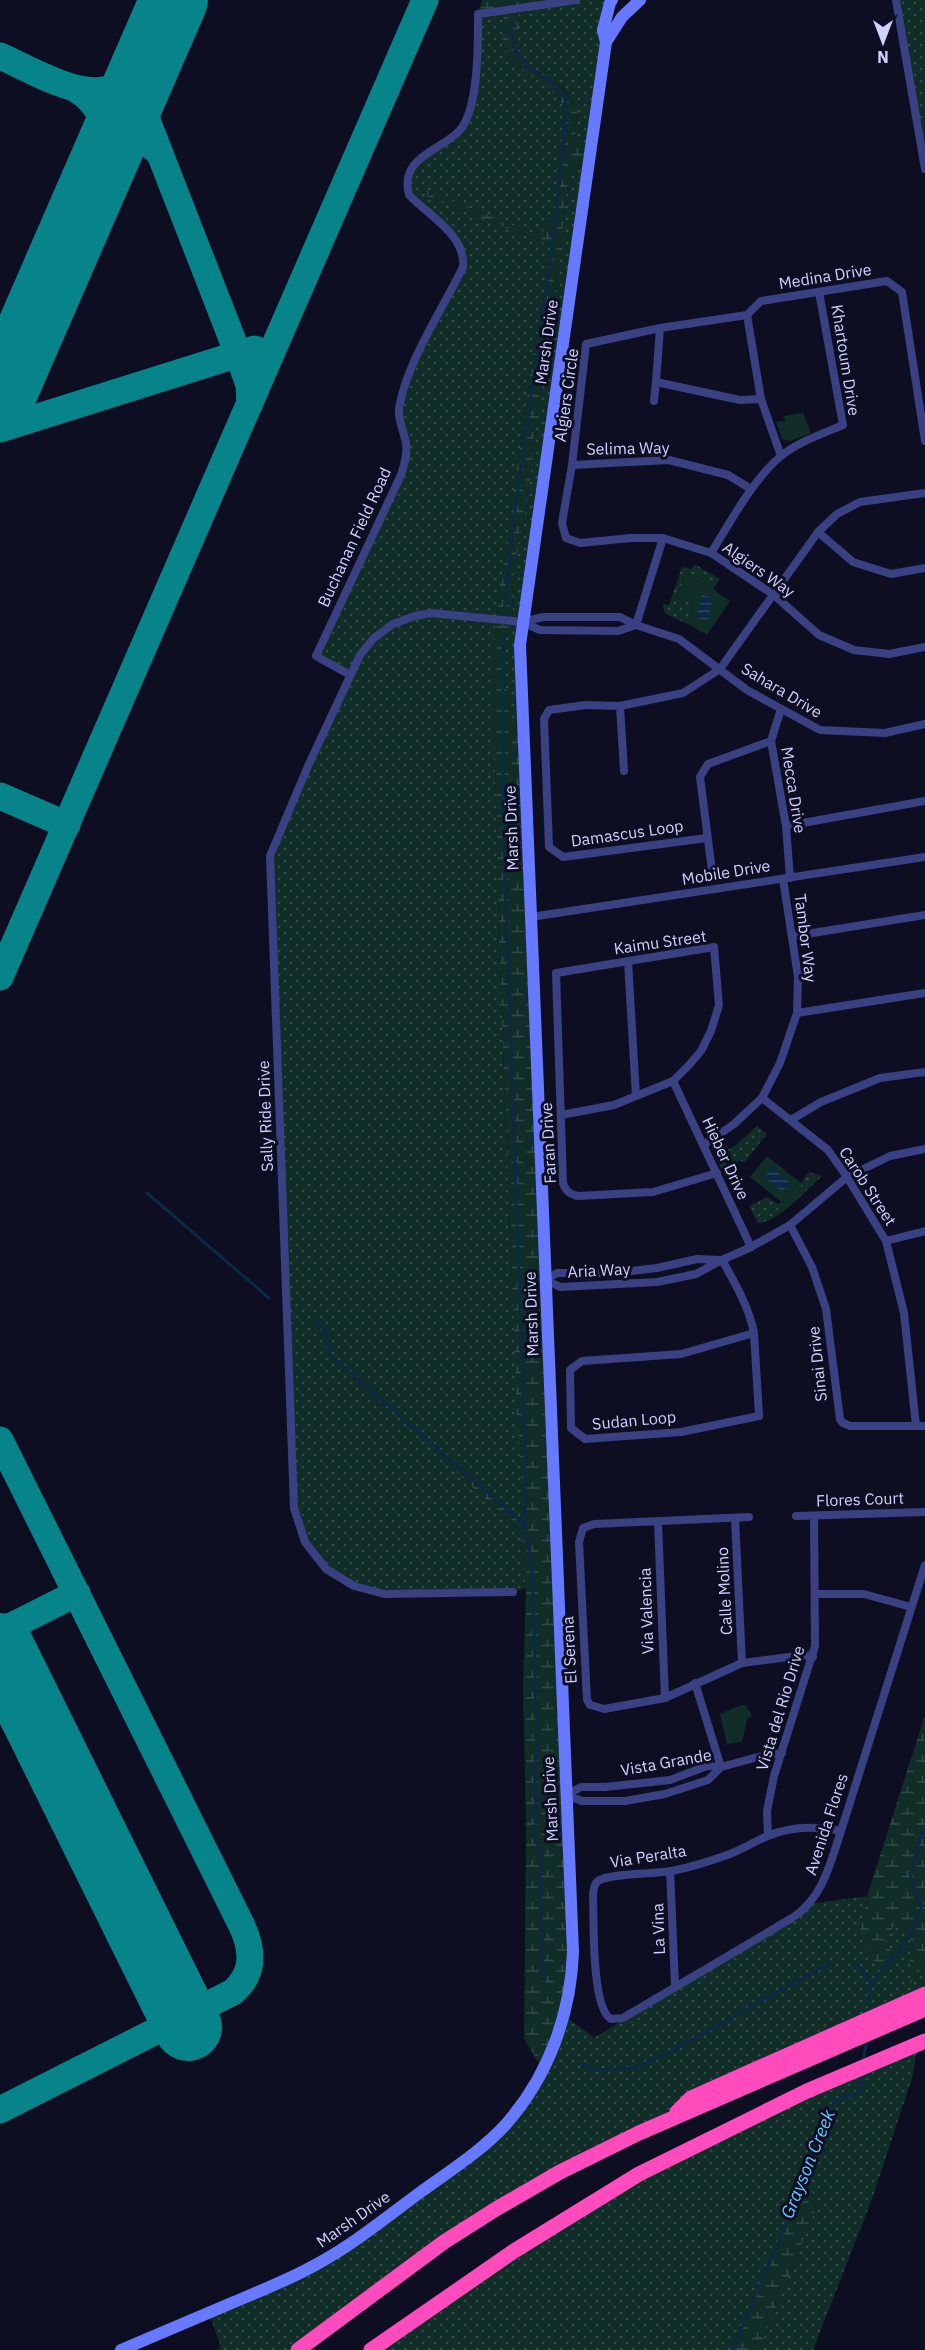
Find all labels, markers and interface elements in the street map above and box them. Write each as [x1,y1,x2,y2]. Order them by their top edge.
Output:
north arrow [853,12,913,72]
text: N [877,47,889,67]
street label: Medina Drive [777,259,873,293]
street label: Marsh Drive [530,298,562,386]
street label: Khartoum Drive [827,303,865,417]
street label: Algiers Circle [550,347,582,443]
street label: Selima Way [586,437,670,459]
street label: Buchanan Field Road [313,464,395,610]
street label: Algiers Way [719,537,799,601]
street label: Sahara Drive [738,658,826,722]
street label: Mecca Drive [777,745,811,835]
street label: Marsh Drive [500,785,522,871]
street label: Damascus Loop [569,815,685,851]
street label: Mobile Drive [680,855,772,889]
street label: Tambor Way [791,893,821,983]
street label: Kaimu Street [612,926,708,958]
street label: Sally Ride Drive [253,1060,277,1172]
street label: Faran Drive [536,1102,560,1184]
street label: Hieber Drive [698,1113,754,1203]
street label: Carob Street [835,1143,901,1229]
street label: Aria Way [567,1258,631,1282]
street label: Marsh Drive [520,1271,542,1357]
street label: Sinai Drive [803,1325,831,1403]
street label: Sudan Loop [591,1406,677,1434]
street label: Flores Court [816,1487,904,1511]
street label: Calle Molino [712,1546,736,1635]
street label: Via Valencia [634,1567,658,1655]
street label: El Serena [557,1615,581,1684]
street label: Vista del Rio Drive [751,1643,809,1773]
street label: Vista Grande [619,1744,713,1780]
street label: Marsh Drive [538,1756,562,1842]
street label: Avenida Flores [800,1771,852,1877]
street label: Via Peralta [608,1840,688,1872]
street label: La Vina [647,1902,669,1955]
water label: Grayson Creek [775,2105,840,2222]
street label: Marsh Drive [312,2186,394,2252]

